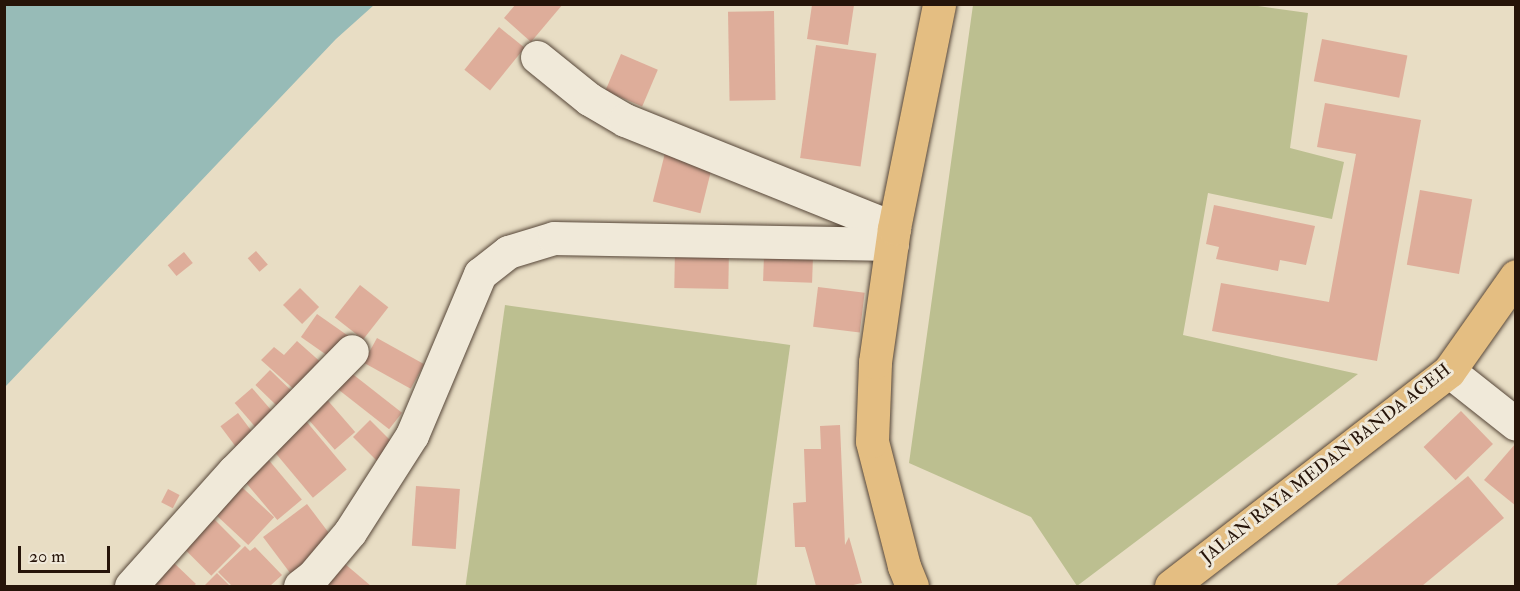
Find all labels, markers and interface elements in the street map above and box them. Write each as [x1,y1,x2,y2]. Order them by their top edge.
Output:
street label: JALAN RAYA MEDAN BANDA ACEH [1197,360,1455,568]
scale bar [21,534,112,572]
text: 20 m [29,545,65,568]

